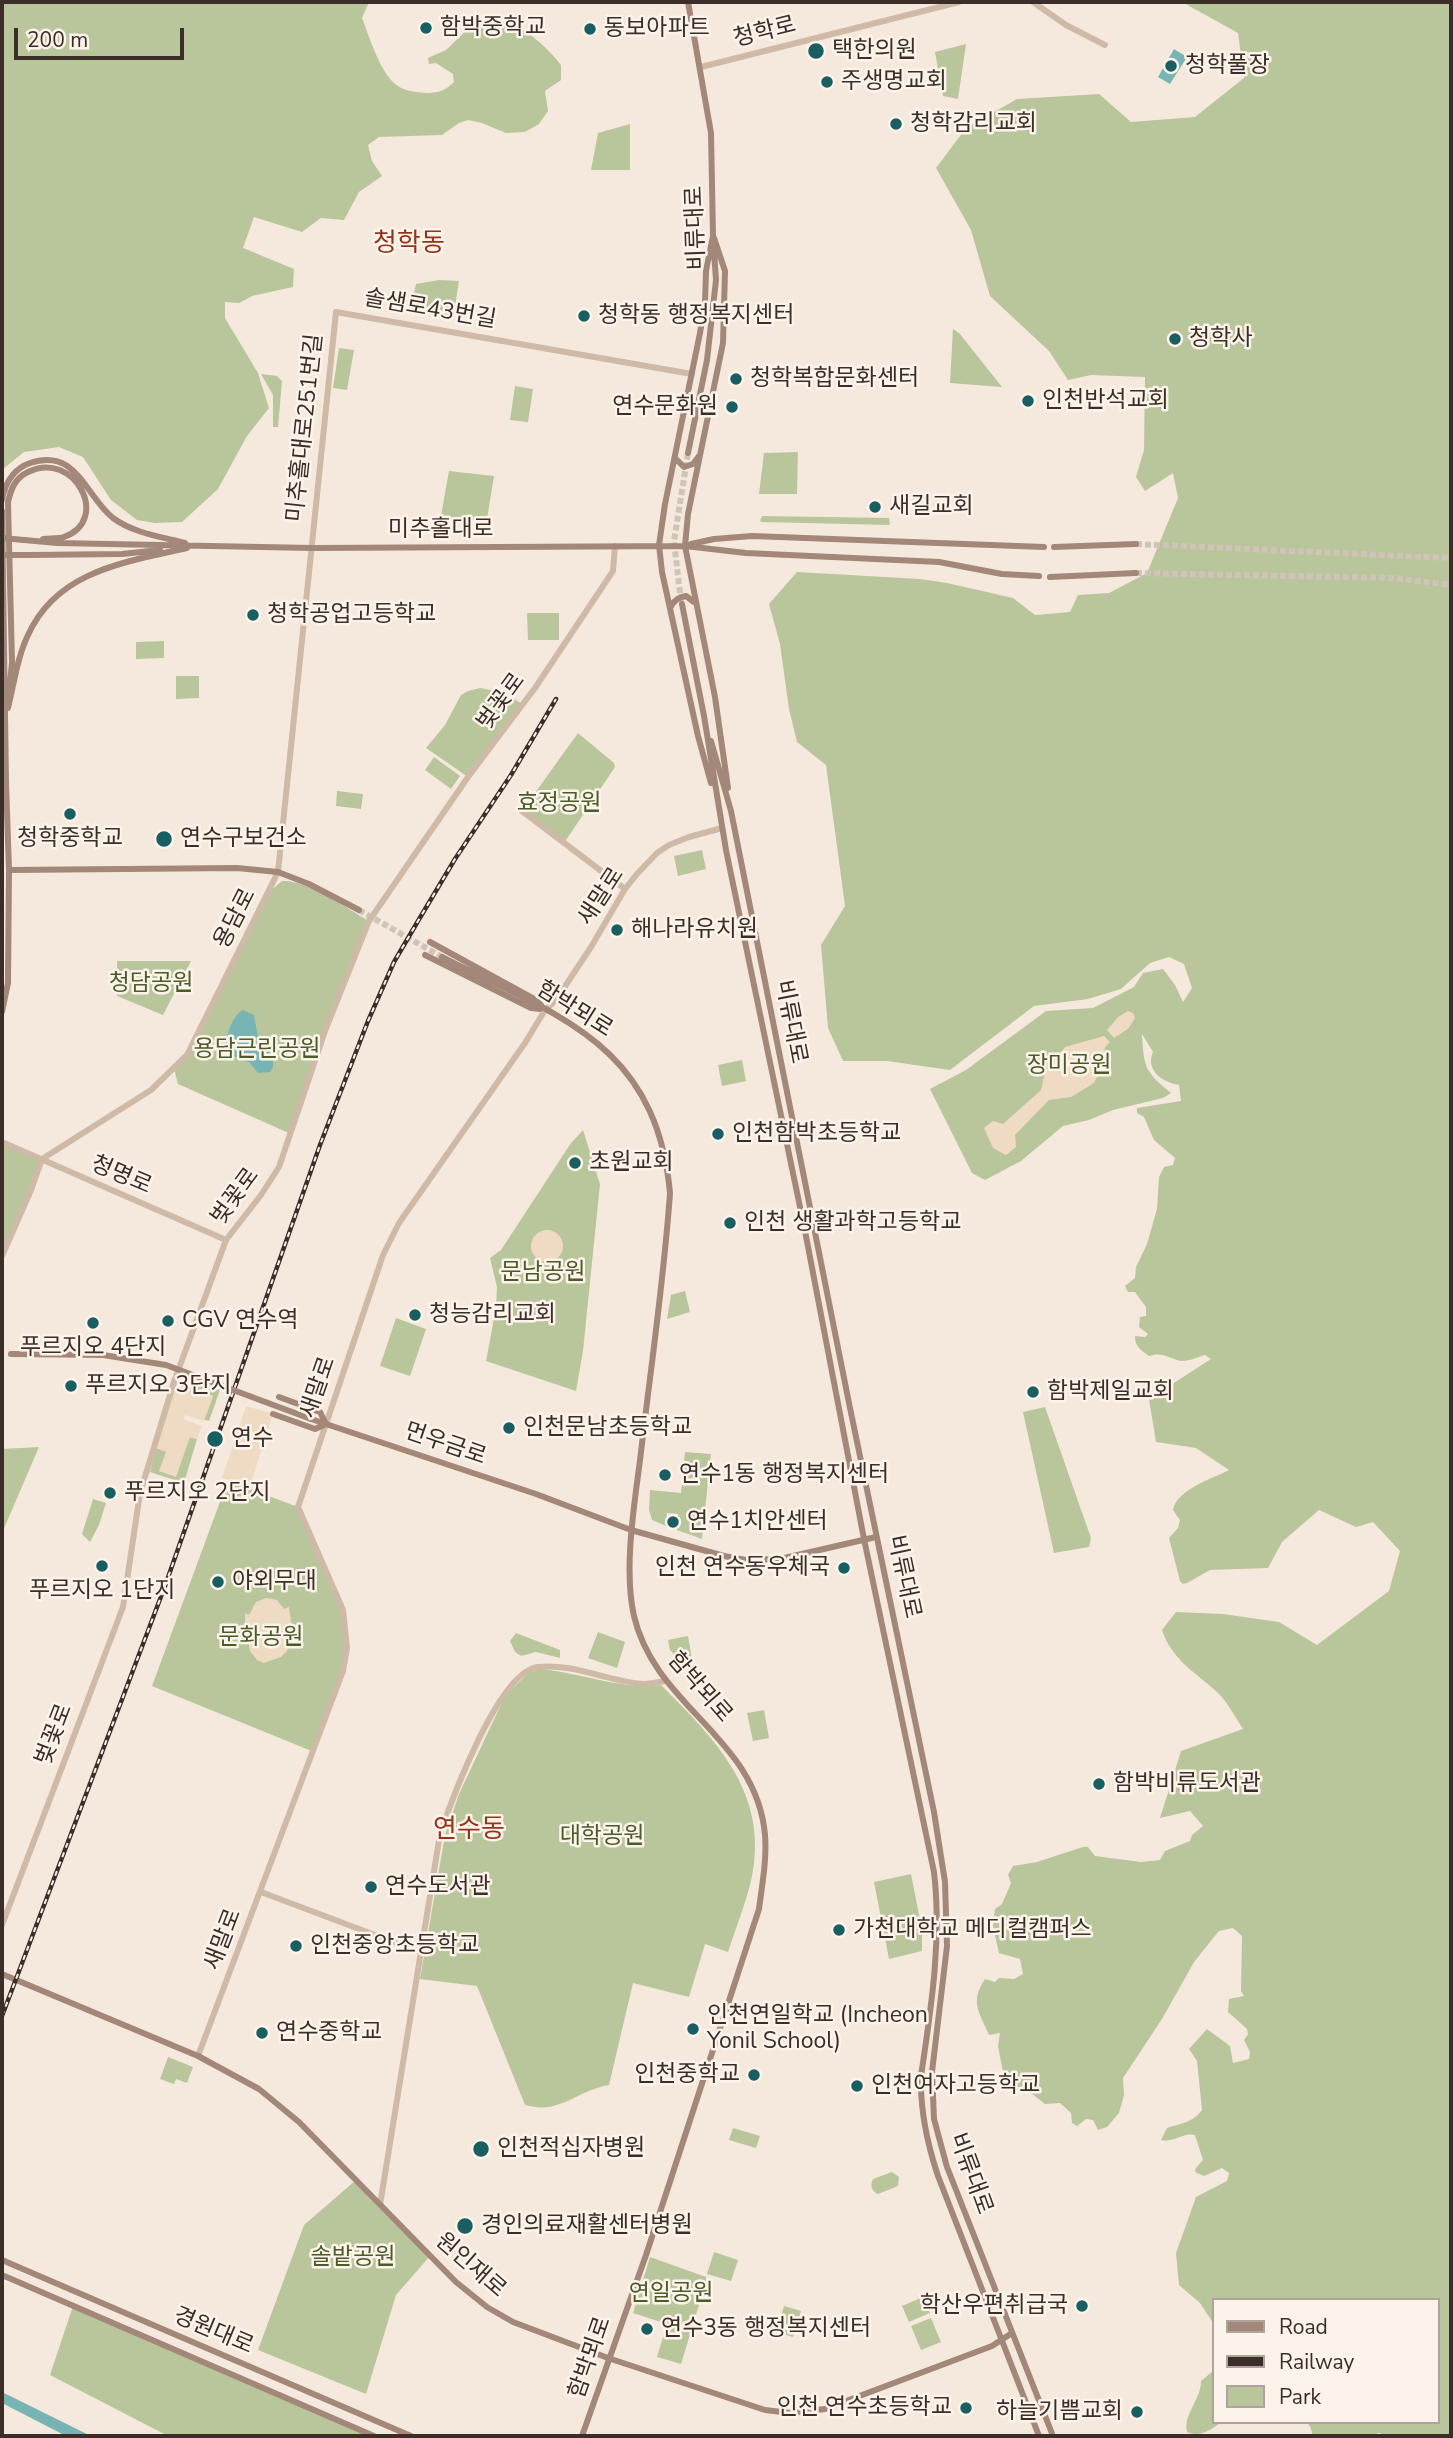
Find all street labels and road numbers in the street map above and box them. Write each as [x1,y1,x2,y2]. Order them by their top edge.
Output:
street label: 청학로 [731,12,799,54]
street label: 비류대로 [682,185,712,271]
street label: 솔샘로43번길 [362,285,498,335]
street label: 미추홀대로251번길 [282,332,330,524]
street label: 미추홀대로 [388,516,494,544]
street label: 벚꽃로 [472,668,532,736]
street label: 새말로 [573,863,631,931]
street label: 용담로 [209,884,263,954]
street label: 함박뫼로 [531,976,617,1044]
street label: 비류대로 [768,978,812,1066]
street label: 청명로 [86,1151,156,1201]
street label: 벚꽃로 [206,1163,266,1231]
street label: 새말로 [296,1353,342,1423]
street label: 먼우금로 [400,1418,490,1472]
street label: 비류대로 [881,1533,925,1621]
street label: 함박뫼로 [661,1647,737,1729]
street label: 벚꽃로 [31,1700,79,1770]
street label: 새말로 [200,1905,248,1975]
street label: 비류대로 [943,2130,997,2218]
street label: 원인재로 [429,2228,511,2304]
street label: 경원대로 [169,2303,257,2361]
street label: 함박뫼로 [564,2313,618,2403]

